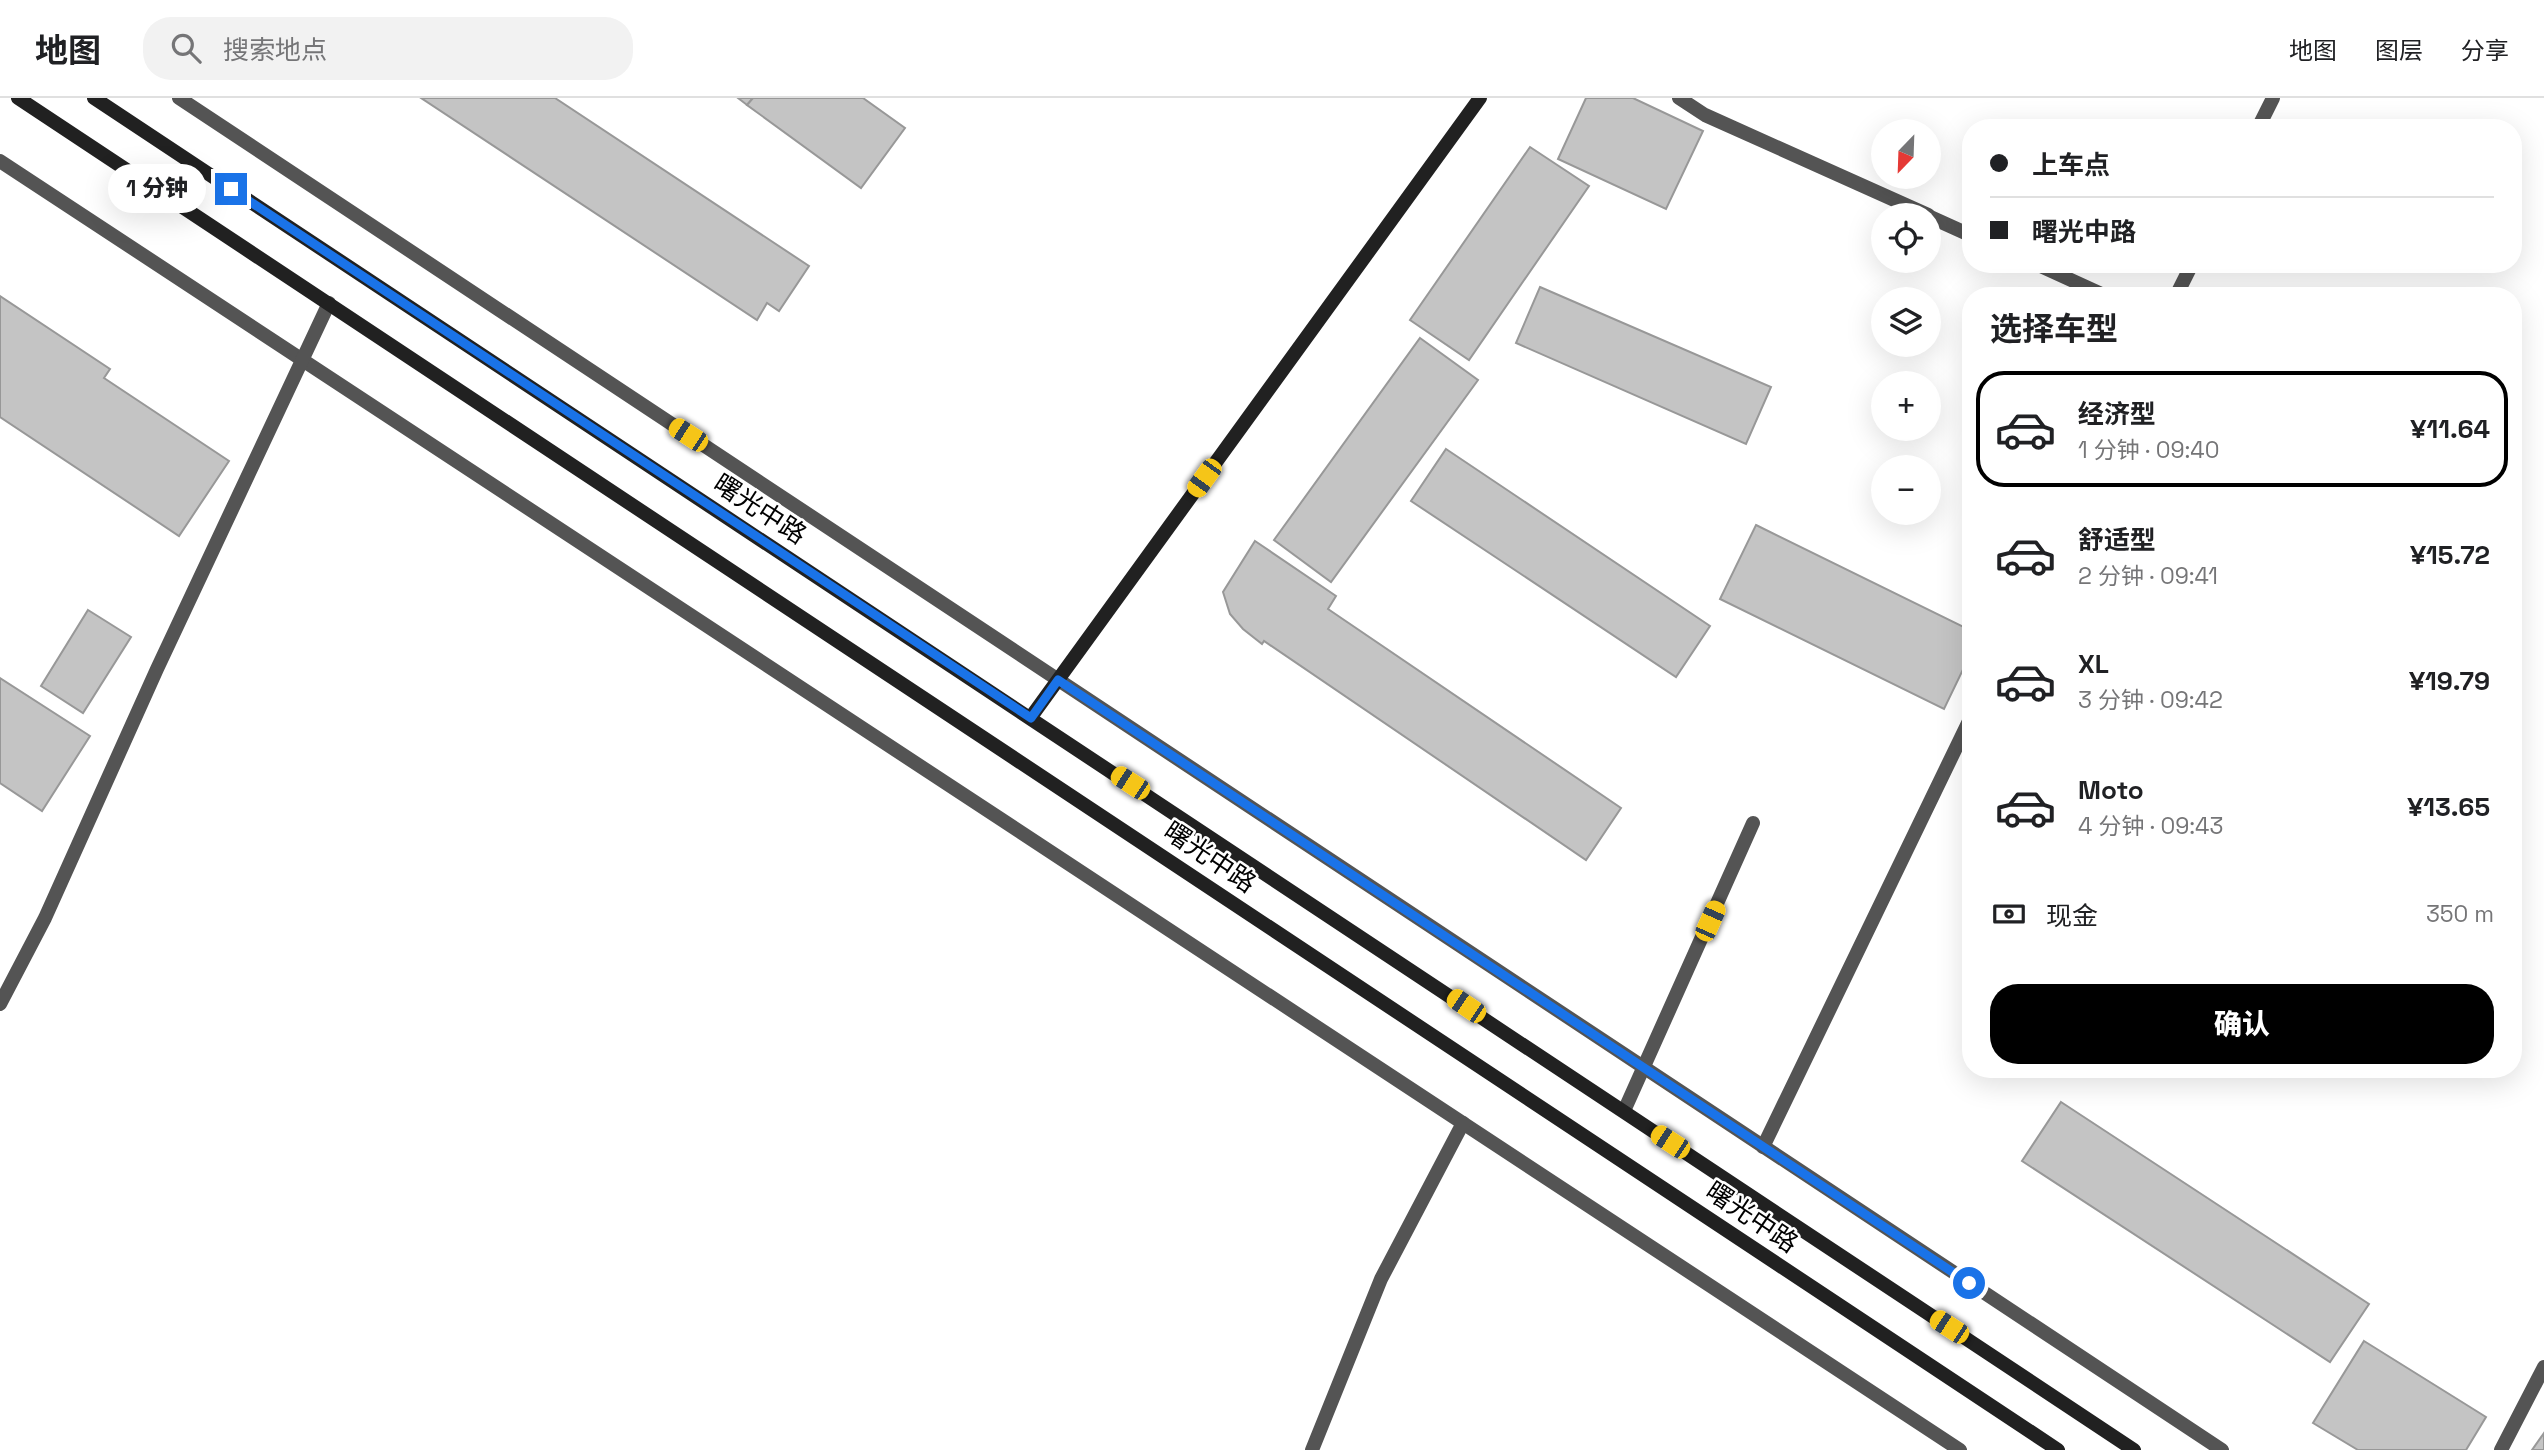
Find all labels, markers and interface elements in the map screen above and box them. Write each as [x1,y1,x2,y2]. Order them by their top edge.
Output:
search box [143,17,633,80]
icon: search [167,29,205,67]
text: 地图 [35,30,101,72]
text: 搜索地点 [223,33,327,67]
text: 地图 [2289,35,2337,66]
text: 图层 [2375,35,2423,66]
text: 分享 [2461,35,2509,66]
north arrow [1871,119,1941,189]
map controls [1871,119,1941,525]
text: 上车点 [2032,148,2110,182]
callout: 1 分钟 [108,164,206,214]
text: 1 分钟 [126,173,188,203]
route end [215,173,247,205]
button: locate [1871,203,1941,273]
text: 曙光中路 [2032,215,2136,249]
button: layers [1871,287,1941,357]
text: 选择车型 [1990,309,2118,349]
button: + [1871,371,1941,441]
text: 经济型 [2078,397,2156,431]
icon: car [1994,398,2057,461]
text: ¥11.64 [2410,412,2490,446]
car [665,415,712,455]
text: 1 分钟 · 09:40 [2078,435,2219,465]
car [1184,455,1225,501]
button: − [1871,455,1941,525]
street label: 曙光中路 [707,466,813,552]
text: 舒适型 [2078,523,2156,557]
icon: car [1994,524,2057,587]
text: ¥15.72 [2410,538,2490,572]
text: 2 分钟 · 09:41 [2078,561,2218,591]
text: XL [2078,647,2109,681]
icon: car [1994,650,2057,713]
text: ¥19.79 [2409,664,2490,698]
text: 3 分钟 · 09:42 [2078,685,2223,715]
car [1107,763,1154,803]
text: Moto [2078,773,2144,807]
icon: car [1994,776,2057,839]
text: ¥13.65 [2407,790,2490,824]
text: 4 分钟 · 09:43 [2078,811,2223,841]
street label: 曙光中路 [1157,814,1263,900]
icon: cash [1990,895,2028,933]
car [1692,898,1729,944]
text: 现金 [2046,899,2098,933]
text: 350 m [2426,899,2494,929]
button: 确认 [1990,984,2494,1064]
car [1443,986,1490,1026]
car [1647,1122,1694,1162]
street label: 曙光中路 [1699,1174,1805,1260]
route start [1953,1267,1985,1299]
car [1926,1307,1973,1347]

